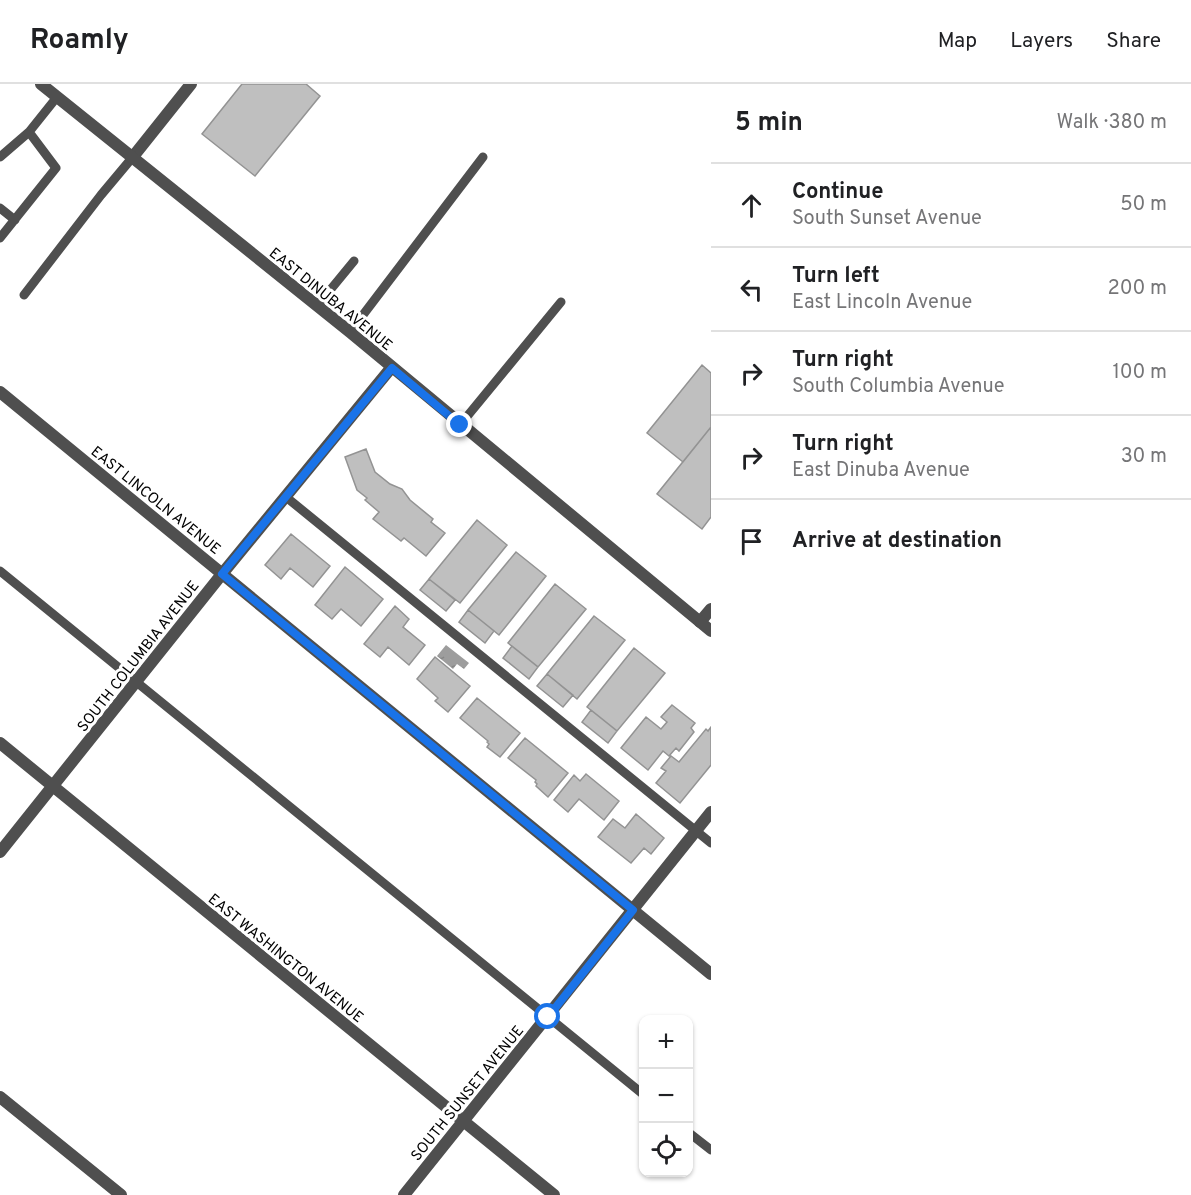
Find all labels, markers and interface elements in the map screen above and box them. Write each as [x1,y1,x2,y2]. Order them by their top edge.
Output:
text: Roamly [30,23,129,59]
text: Map [938,28,977,55]
text: Layers [1010,28,1073,55]
text: Share [1106,28,1161,55]
text: 5 min [735,107,803,140]
text: Walk · 380 m [1056,110,1167,136]
text: Continue [792,179,883,206]
icon: ahead [735,189,768,222]
text: 50 m [1120,192,1167,218]
text: South Sunset Avenue [792,206,982,232]
street label: EAST DINUBA AVENUE [264,244,396,356]
text: Turn left [792,263,880,290]
icon: left [735,273,768,306]
text: 200 m [1108,276,1167,302]
text: East Lincoln Avenue [792,290,972,316]
text: Turn right [792,347,894,374]
icon: right [735,357,768,390]
text: 100 m [1112,360,1167,386]
text: South Columbia Avenue [792,374,1005,400]
route end [446,411,472,437]
text: Turn right [792,431,894,458]
icon: right [735,441,768,474]
street label: EAST LINCOLN AVENUE [86,443,224,559]
text: 30 m [1121,444,1167,470]
text: East Dinuba Avenue [792,458,970,484]
icon: arrive [735,525,768,558]
text: Arrive at destination [792,528,1002,555]
street label: SOUTH COLUMBIA AVENUE [74,577,204,737]
street label: EAST WASHINGTON AVENUE [203,890,367,1028]
route start [534,1003,560,1029]
map controls [639,1015,693,1177]
button: + [639,1015,693,1069]
street label: SOUTH SUNSET AVENUE [408,1022,529,1166]
button: − [639,1069,693,1123]
button: locate [639,1123,693,1177]

